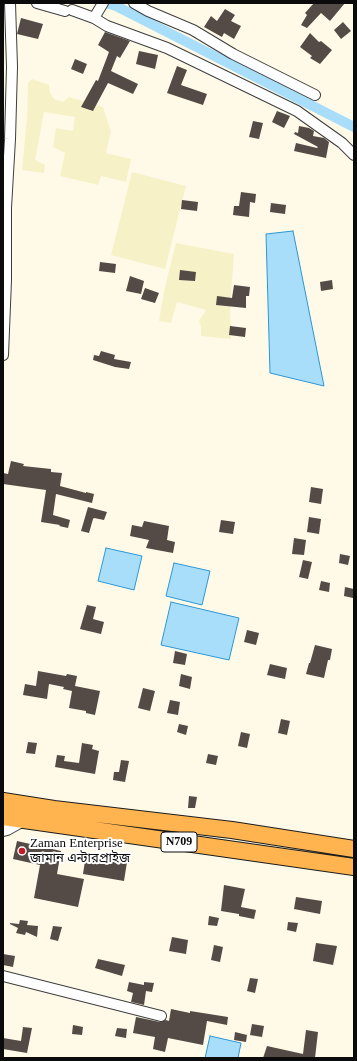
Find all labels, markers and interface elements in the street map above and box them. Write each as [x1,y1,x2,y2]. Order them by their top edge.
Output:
road number: N709 [161,832,197,852]
place label: Zaman Enterprise জামান এন্টারপ্রাইজ [30,836,130,867]
marker: Zaman Enterprise জামান এন্টারপ্রাইজ [17,846,27,856]

